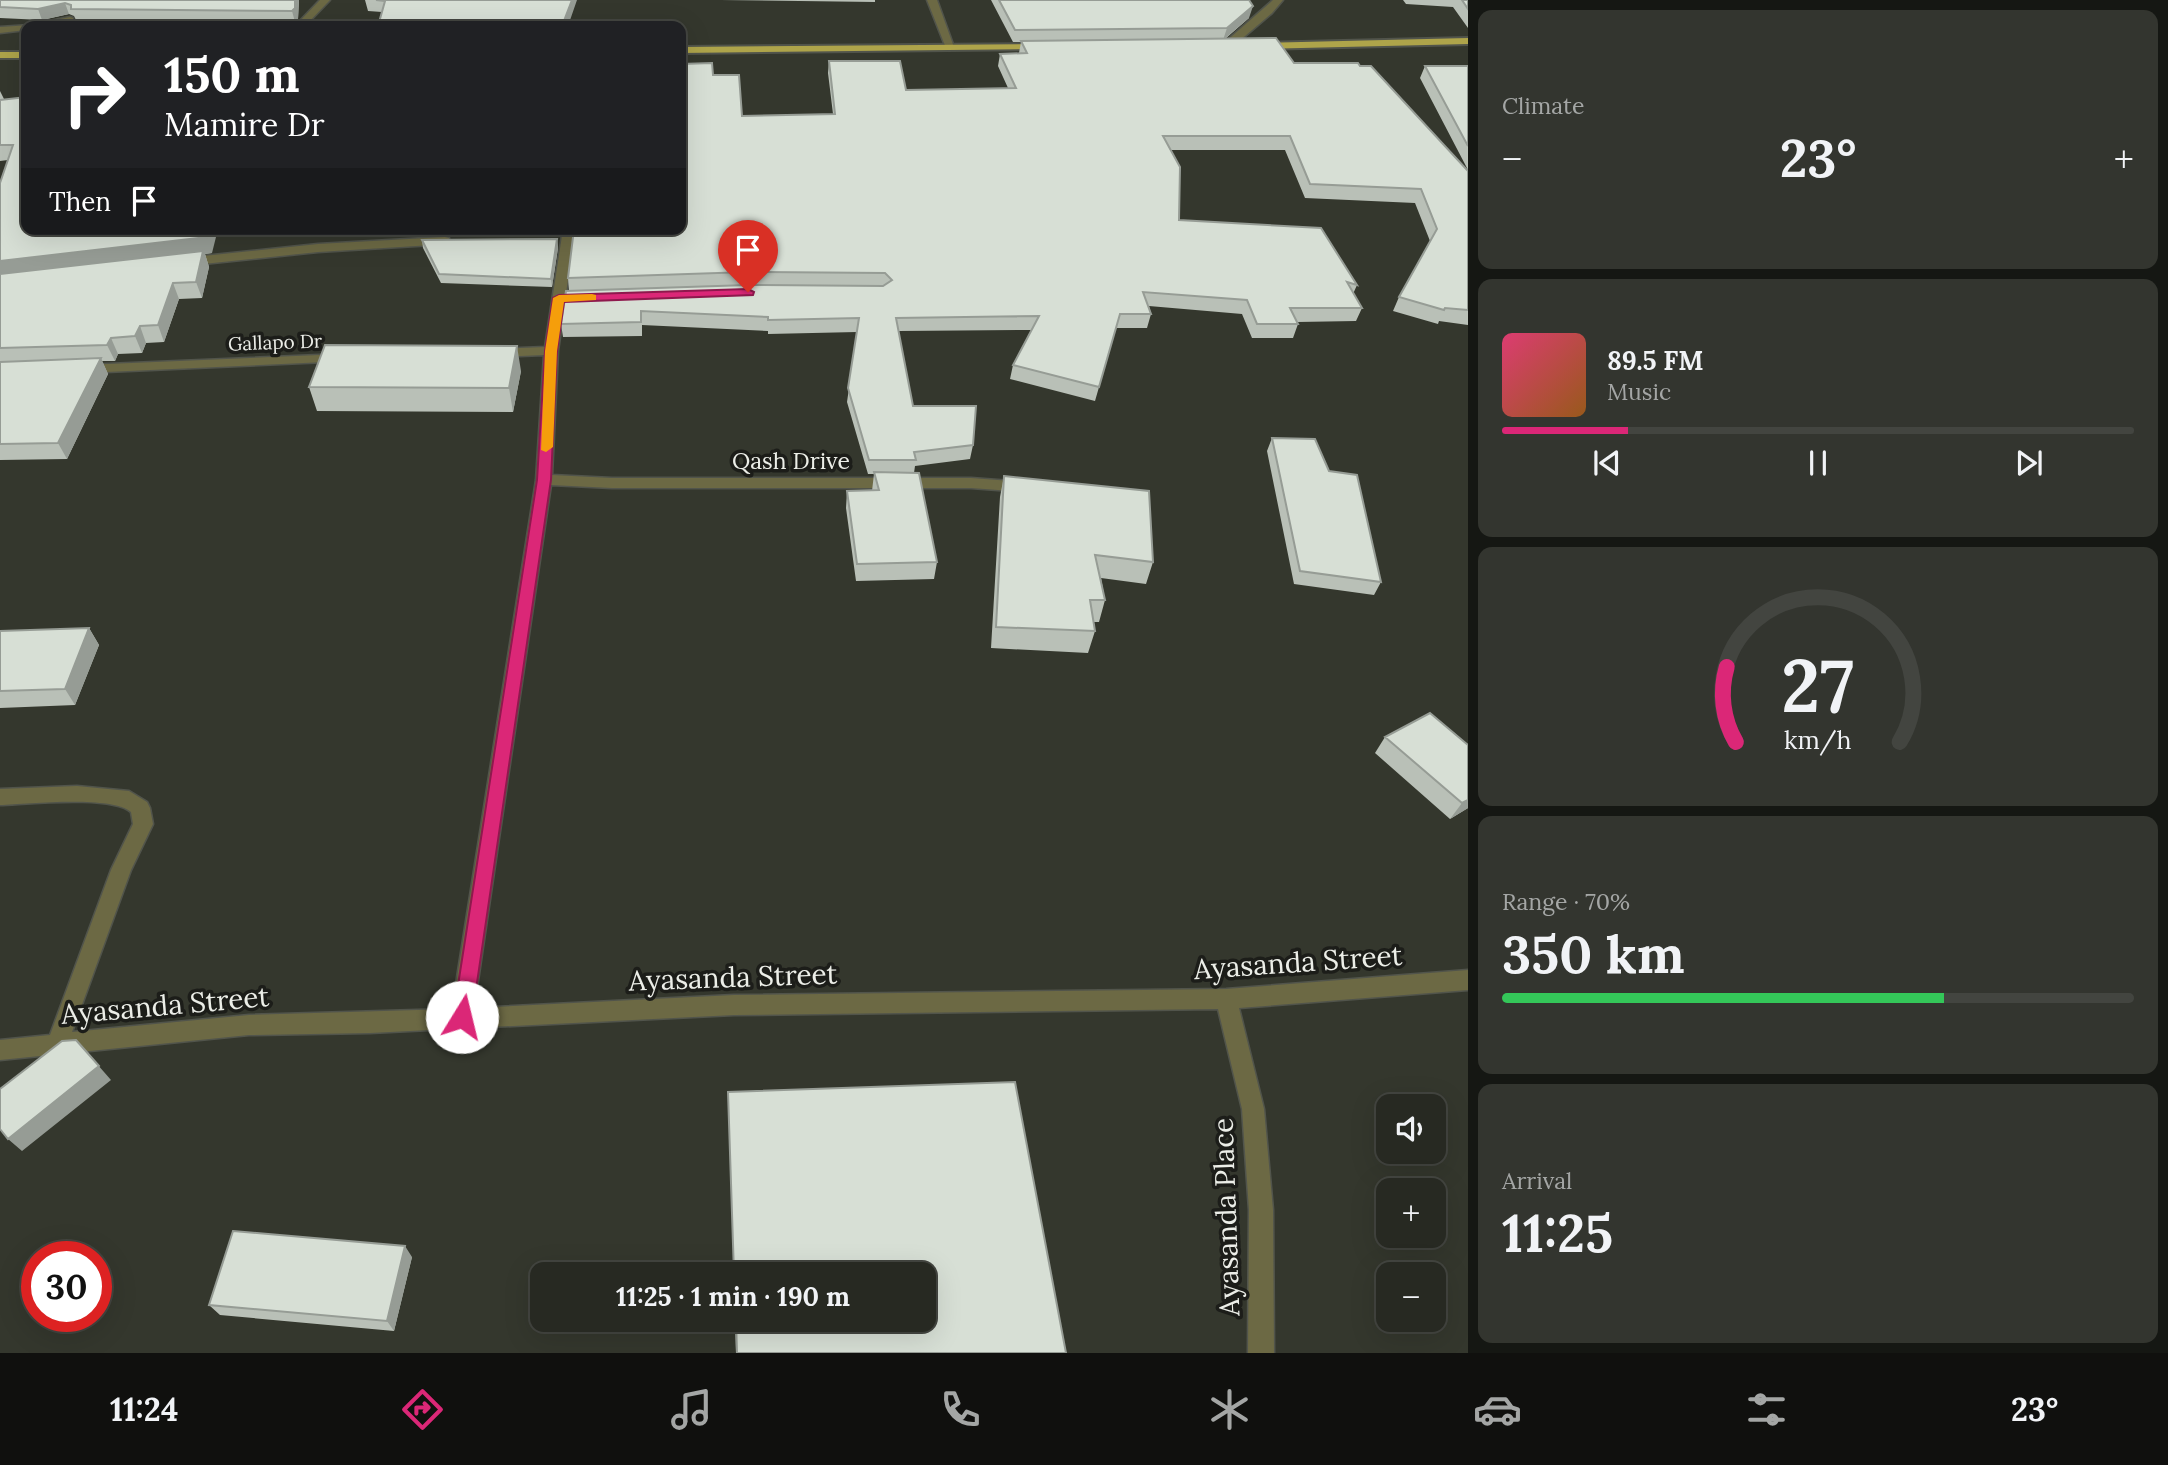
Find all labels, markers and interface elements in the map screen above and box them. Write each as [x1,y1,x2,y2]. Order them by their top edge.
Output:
text: 150 m [164,43,300,105]
icon: right [49,49,140,140]
text: Climate [1502,91,1584,120]
text: Mamire Dr [164,104,325,145]
text: 23° [1780,125,1856,191]
text: − [1502,135,1522,183]
text: + [2114,135,2134,183]
icon: arrive [125,182,163,220]
text: Then [49,185,111,218]
pin [718,220,778,292]
icon: arrive [729,231,767,269]
street label: Gallapo Dr [227,328,323,356]
text: 89.5 FM [1607,344,1704,377]
text: Music [1607,377,1671,406]
icon: previous [1588,444,1626,482]
icon: pause [1799,444,1837,482]
icon: next [2010,444,2048,482]
street label: Qash Drive [732,446,850,475]
text: 27 [1782,640,1854,733]
text: km/h [1784,724,1852,756]
text: Range · 70% [1502,887,1630,916]
text: 350 km [1502,921,1685,987]
street label: Ayasanda Street [1192,937,1404,987]
street label: Ayasanda Street [627,955,838,999]
street label: Ayasanda Street [58,978,271,1032]
position arrow [425,980,499,1054]
map controls [1376,1094,1446,1332]
button: sound [1376,1094,1446,1164]
street label: Ayasanda Place [1205,1117,1247,1318]
text: Arrival [1502,1166,1572,1195]
button: + [1376,1178,1446,1248]
text: 11:25 [1502,1200,1613,1266]
speed limit sign: 30 [21,1241,112,1332]
button: − [1376,1262,1446,1332]
text: 11:25 · 1 min · 190 m [616,1280,850,1313]
icon: directions [398,1385,447,1434]
icon: music [667,1385,716,1434]
icon: phone [936,1385,985,1434]
icon: climate [1205,1385,1254,1434]
icon: car [1473,1385,1522,1434]
icon: filters [1742,1385,1791,1434]
text: 11:24 [110,1389,178,1430]
text: 23° [2011,1389,2058,1430]

